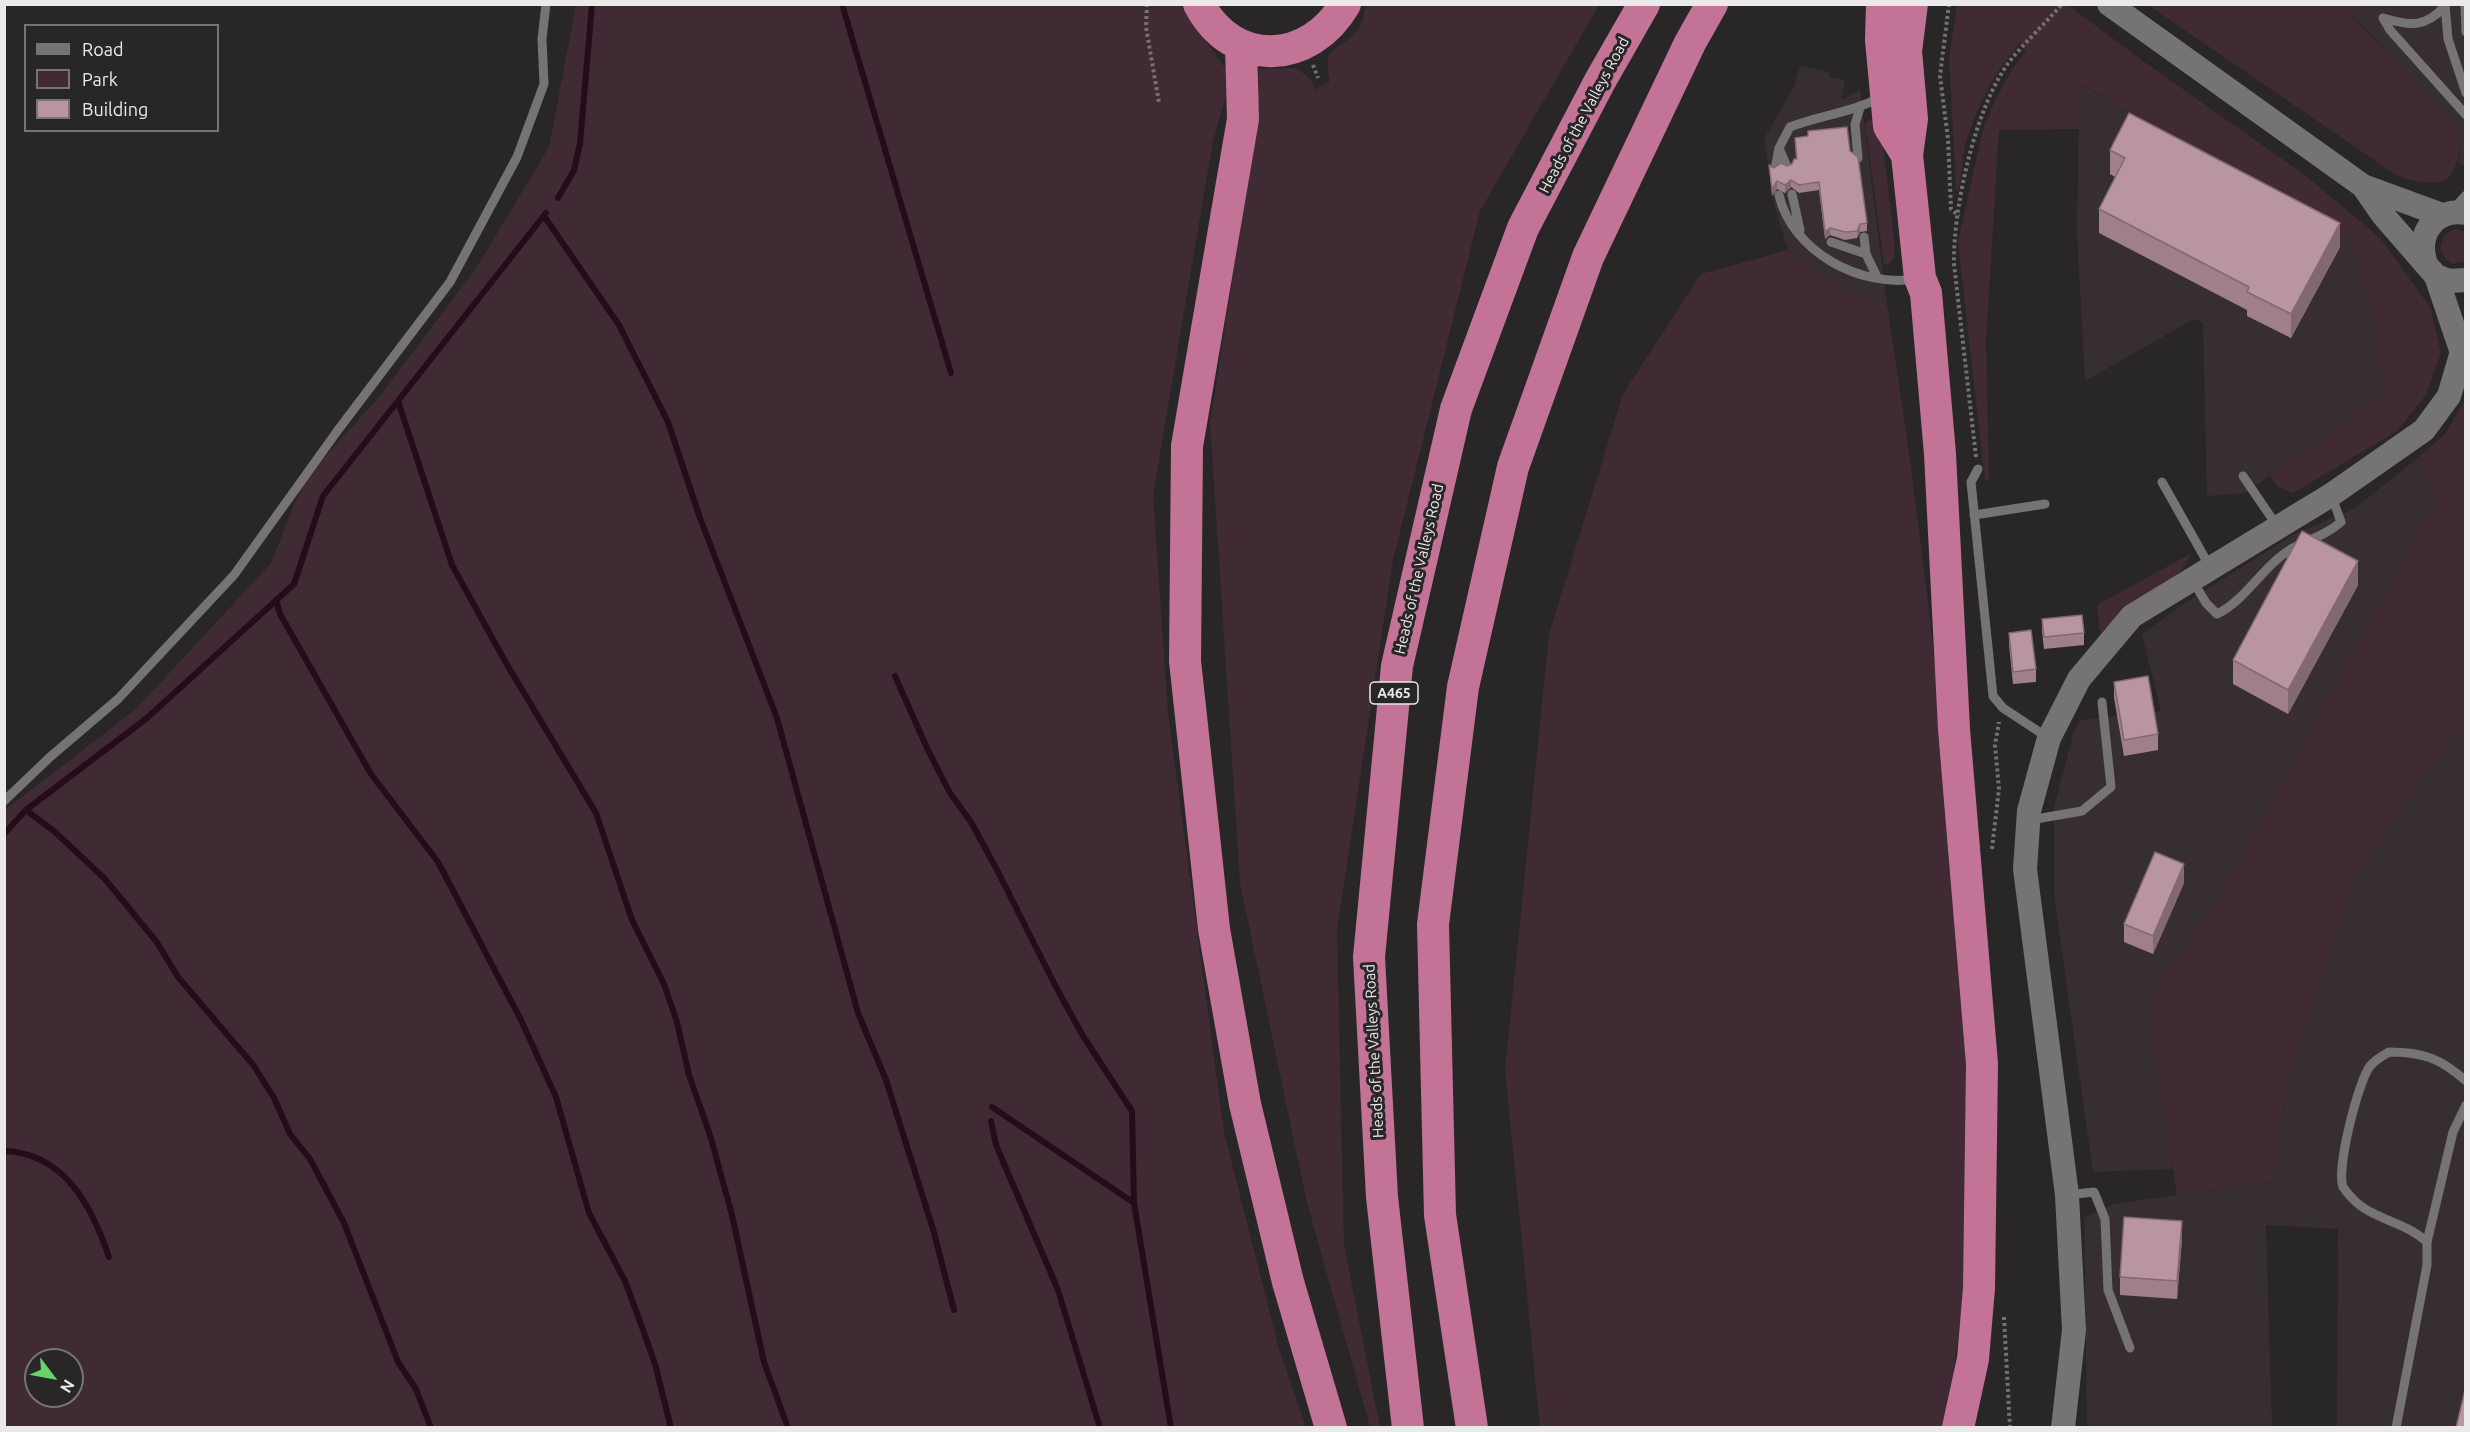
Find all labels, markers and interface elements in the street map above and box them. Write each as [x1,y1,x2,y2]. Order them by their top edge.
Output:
legend [24,24,219,132]
street label: Heads of the Valleys Road [1535,34,1633,196]
text: Road [82,39,124,59]
text: Park [82,69,118,89]
text: Building [82,99,148,119]
street label: Heads of the Valleys Road [1391,482,1447,656]
road number: A465 [1370,682,1418,704]
street label: Heads of the Valleys Road [1360,964,1388,1138]
north arrow [24,1348,84,1408]
text: N [57,1377,78,1396]

